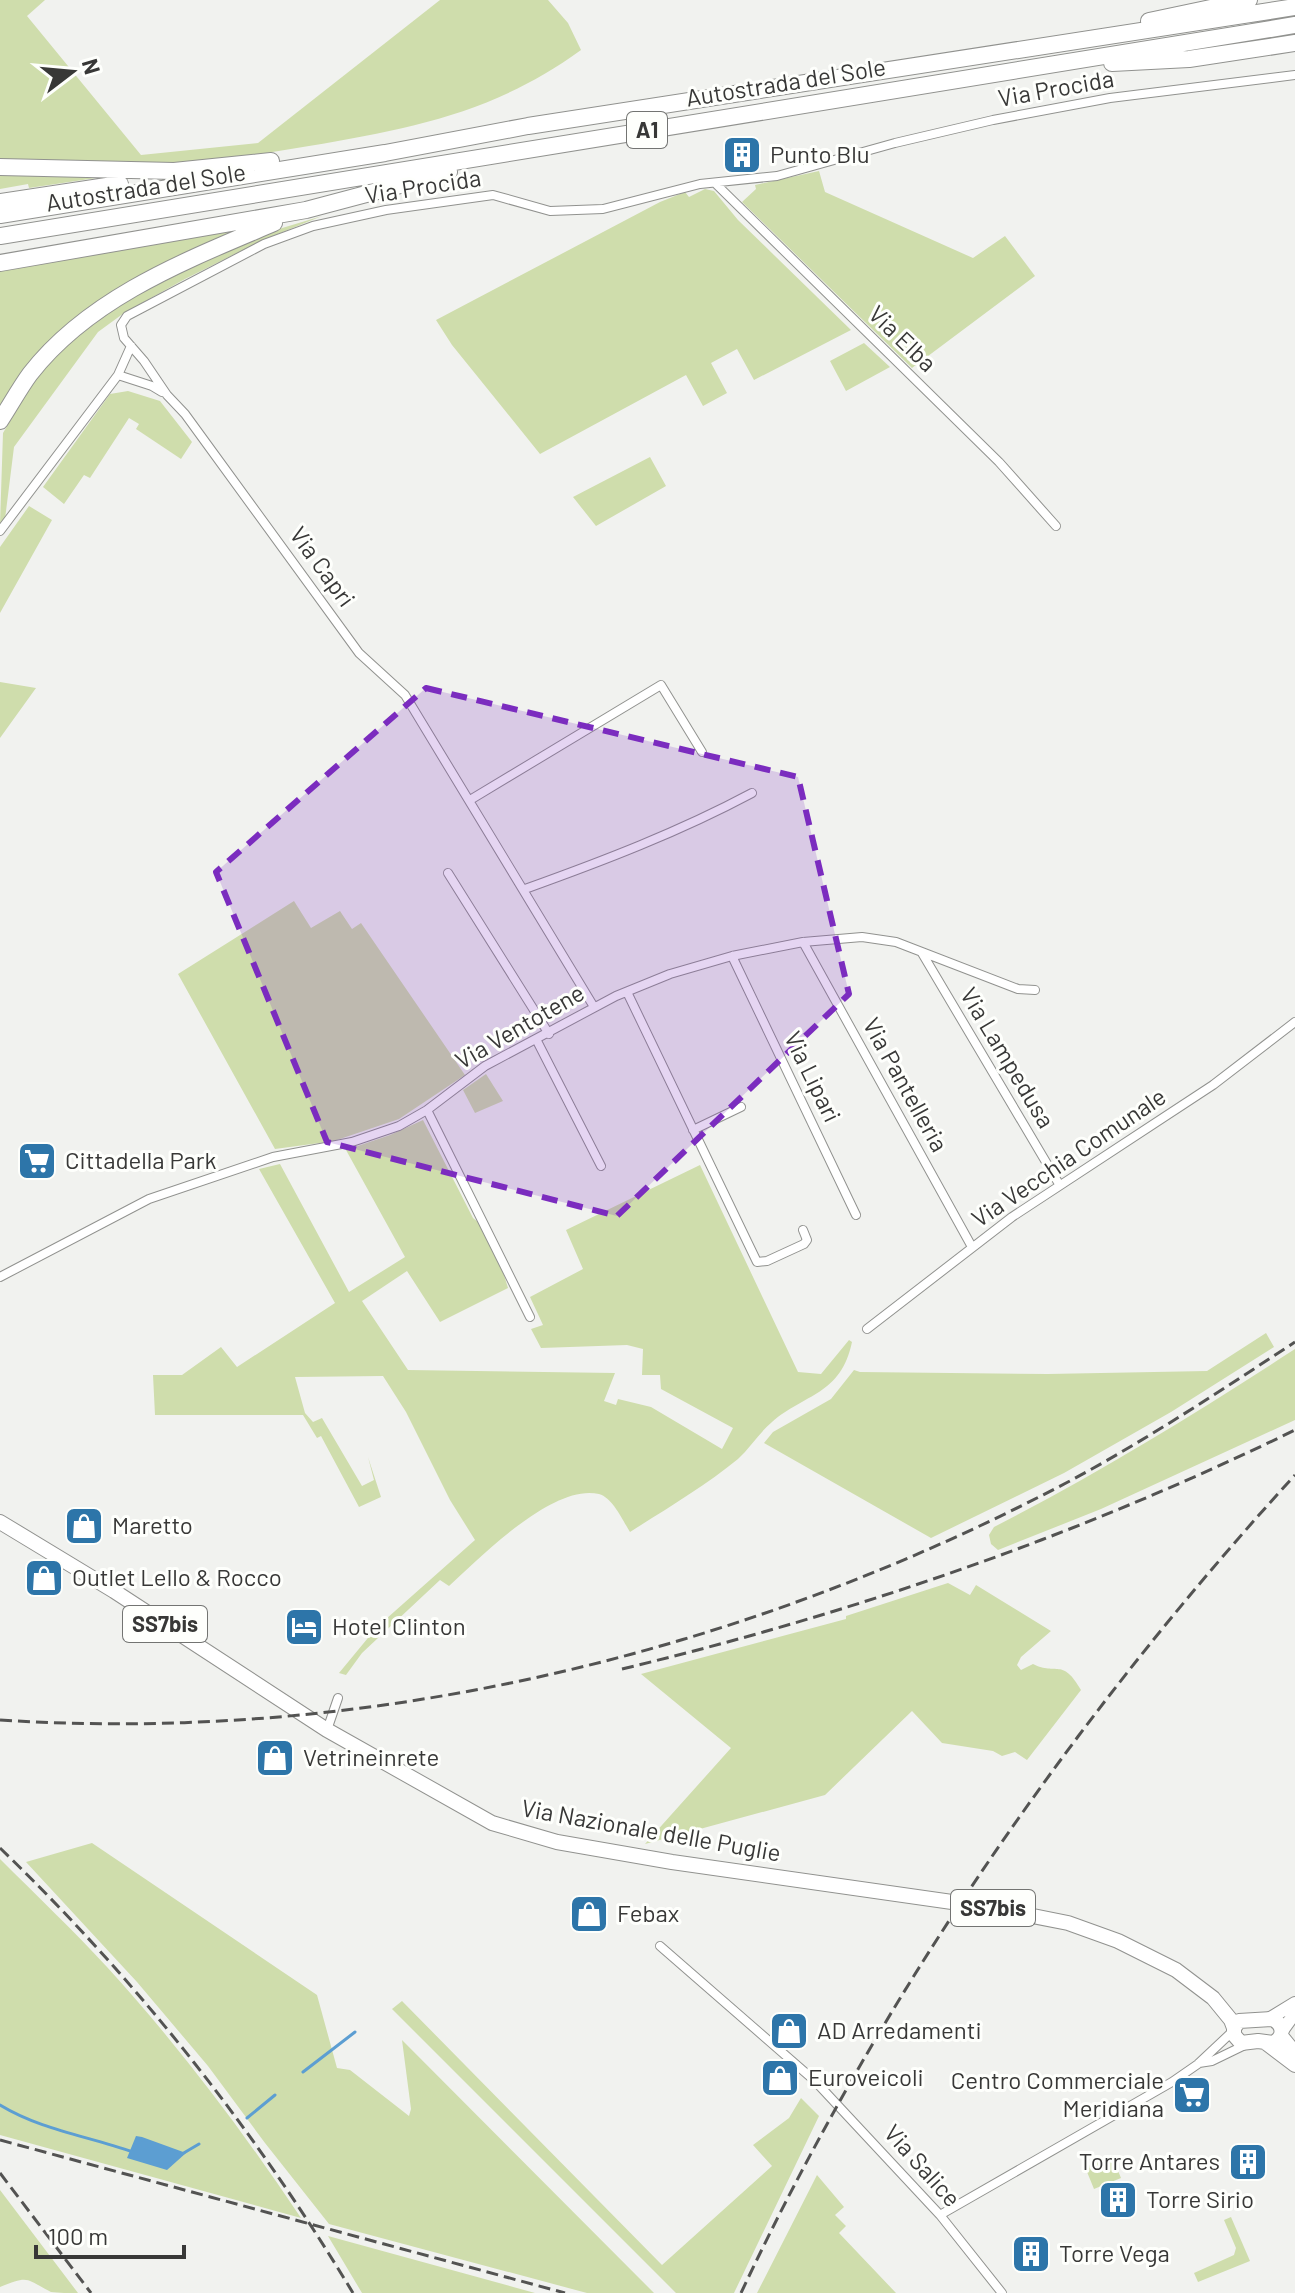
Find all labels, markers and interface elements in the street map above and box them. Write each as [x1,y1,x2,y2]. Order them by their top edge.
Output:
north arrow [32,32,112,112]
street label: Autostrada del Sole [684,51,888,112]
text: N [78,56,107,77]
street label: Via Procida [996,63,1116,112]
road number: A1 [627,112,667,148]
building icon: Punto Blu [721,134,763,176]
place label: Punto Blu [770,139,870,168]
street label: Autostrada del Sole [44,156,248,217]
street label: Via Procida [363,162,483,209]
street label: Via Elba [863,299,943,377]
street label: Via Capri [284,520,362,612]
street label: Via Ventotene [450,977,589,1074]
street label: Via Lampedusa [955,982,1062,1133]
street label: Via Pantelleria [858,1012,955,1156]
street label: Via Lipari [779,1026,848,1126]
street label: Via Vecchia Comunale [966,1081,1171,1233]
supermarket icon: Cittadella Park [16,1140,58,1182]
place label: Cittadella Park [65,1145,217,1174]
shop icon: Maretto [63,1505,105,1547]
place label: Maretto [112,1510,193,1539]
shop icon: Outlet Lello & Rocco [23,1557,65,1599]
place label: Outlet Lello & Rocco [72,1562,282,1591]
road number: SS7bis [123,1606,207,1642]
hotel icon: Hotel Clinton [283,1606,325,1648]
place label: Hotel Clinton [332,1611,466,1640]
shop icon: Vetrineinrete [254,1737,296,1779]
place label: Vetrineinrete [303,1742,439,1771]
street label: Via Nazionale delle Puglie [519,1792,783,1867]
road number: SS7bis [951,1890,1035,1926]
shop icon: Febax [568,1893,610,1935]
place label: Febax [617,1898,679,1927]
shop icon: AD Arredamenti [768,2010,810,2052]
place label: AD Arredamenti [817,2015,982,2044]
shop icon: Euroveicoli [759,2057,801,2099]
place label: Euroveicoli [808,2062,924,2091]
place label: Centro Commerciale Meridiana [951,2065,1164,2122]
supermarket icon: Centro Commerciale Meridiana [1171,2074,1213,2116]
street label: Via Salice [879,2118,967,2212]
building icon: Torre Antares [1227,2141,1269,2183]
place label: Torre Antares [1079,2146,1220,2175]
building icon: Torre Sirio [1097,2179,1139,2221]
place label: Torre Sirio [1146,2184,1254,2213]
scale bar [36,2209,184,2259]
text: 100 m [48,2221,108,2250]
building icon: Torre Vega [1010,2233,1052,2275]
place label: Torre Vega [1059,2238,1170,2267]

